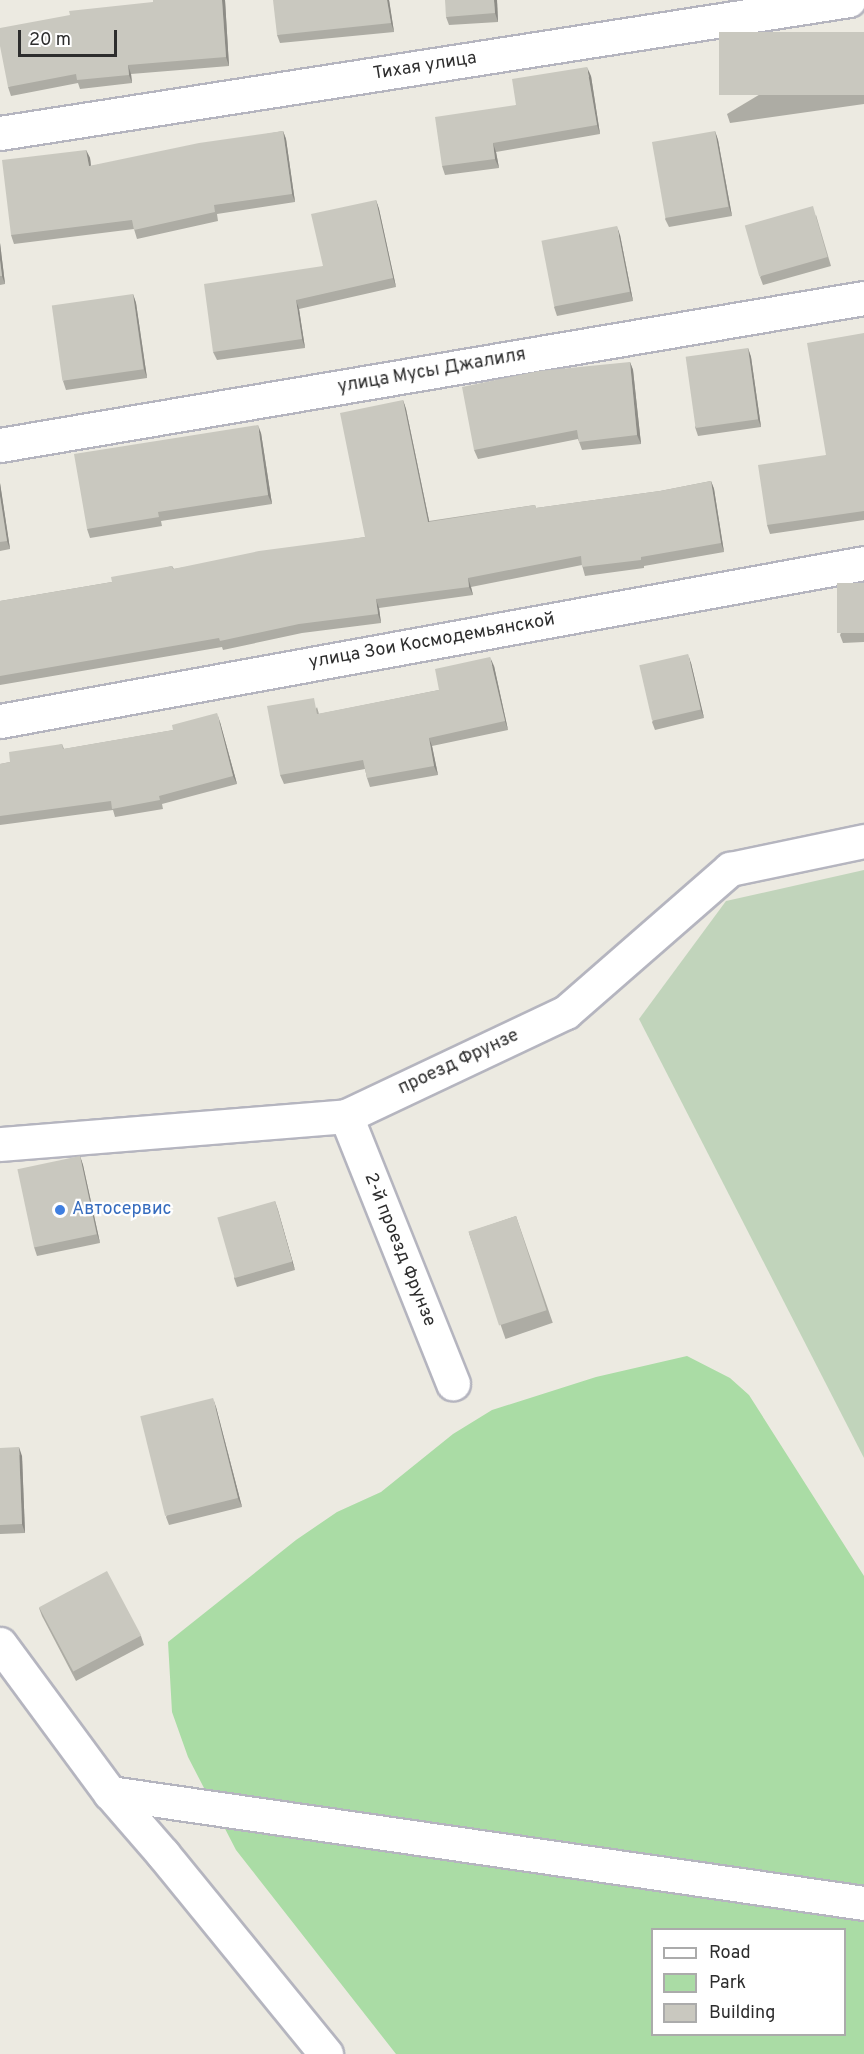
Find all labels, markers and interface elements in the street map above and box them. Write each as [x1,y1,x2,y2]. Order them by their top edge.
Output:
scale bar [21,18,120,56]
text: 20 m [29,29,71,52]
street label: Тихая улица [372,48,478,86]
street label: улица Мусы Джалиля [336,345,528,399]
street label: улица Зои Космодемьянской [307,610,557,674]
street label: проезд Фрунзе [395,1026,523,1100]
street label: 2-й проезд Фрунзе [358,1170,440,1330]
place label: Автосервис [72,1199,172,1221]
marker: Автосервис [53,1203,67,1217]
legend [651,1928,846,2036]
text: Road [709,1942,751,1965]
text: Park [709,1972,746,1995]
text: Building [709,2002,775,2025]

